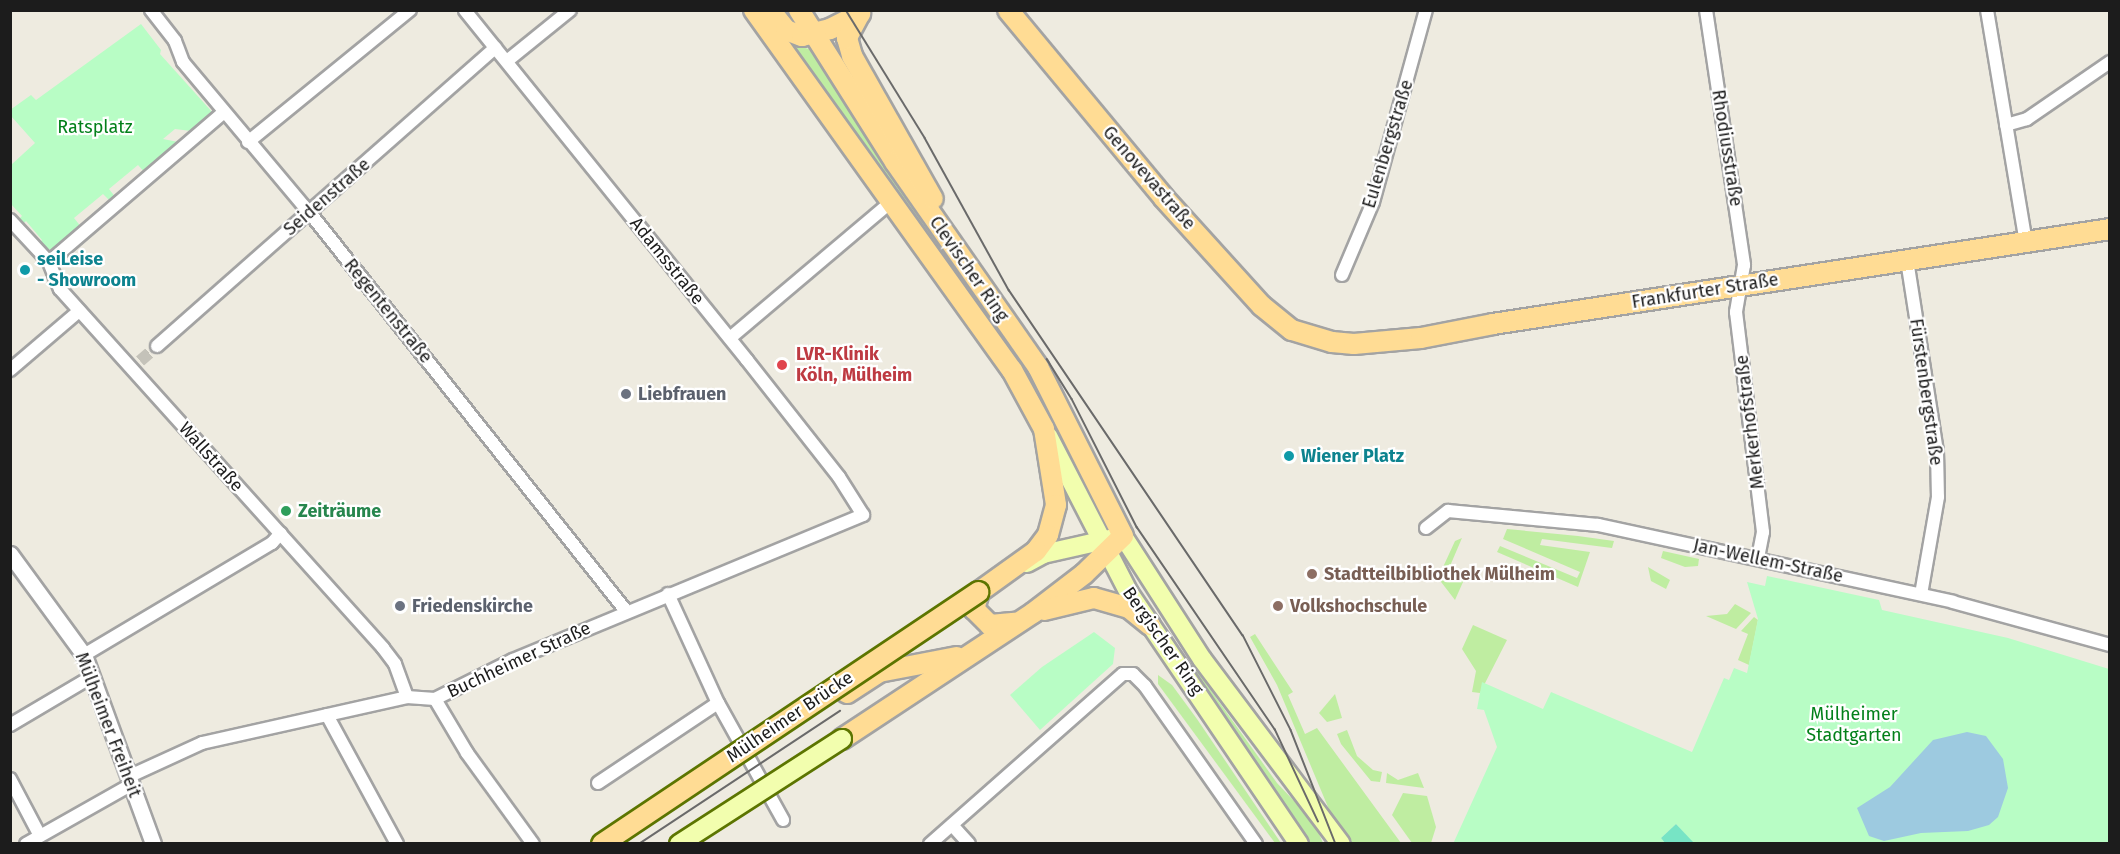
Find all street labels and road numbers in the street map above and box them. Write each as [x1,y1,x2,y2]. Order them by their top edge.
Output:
street label: Eulenbergstraße [1358,77,1418,211]
street label: Rhodiusstraße [1707,88,1747,208]
street label: Genovevastraße [1098,122,1200,234]
street label: Seidenstraße [279,154,375,240]
street label: Clevischer Ring [925,212,1013,326]
street label: Adamsstraße [625,213,709,309]
street label: Regentenstraße [339,254,437,368]
street label: Frankfurter Straße [1630,269,1780,313]
street label: Fürstenbergstraße [1905,317,1947,467]
street label: Merkerhofstraße [1731,354,1769,490]
street label: Wallstraße [174,418,248,496]
street label: Jan-Wellem-Straße [1691,535,1845,587]
street label: Bergischer Ring [1118,583,1208,699]
street label: Buchheimer Straße [444,617,594,703]
street label: Mülheimer Freiheit [70,649,146,801]
street label: Mülheimer Brücke [723,667,857,767]

